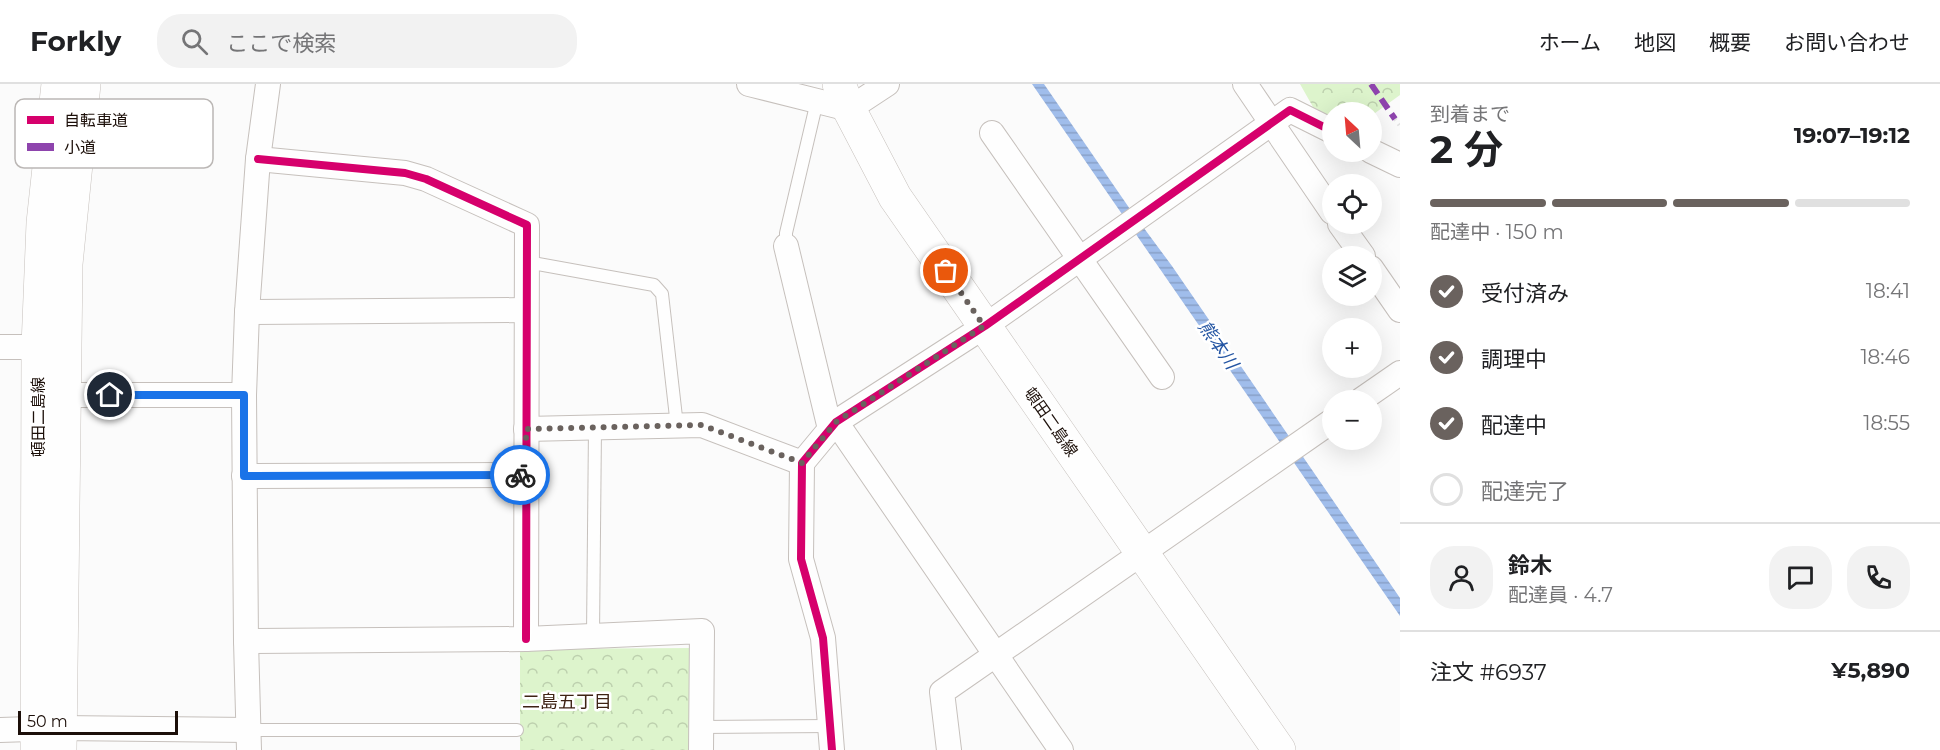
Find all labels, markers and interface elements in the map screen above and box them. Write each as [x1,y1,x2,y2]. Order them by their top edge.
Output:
search box [157,14,577,68]
text: Forkly [30,24,121,58]
icon: search [178,25,211,58]
text: ここで検索 [226,30,336,57]
text: ホーム [1539,30,1601,55]
text: 地図 [1634,30,1676,55]
text: 概要 [1709,30,1751,55]
text: お問い合わせ [1784,30,1910,55]
legend [15,99,213,168]
north arrow [1322,102,1382,162]
map controls [1322,102,1382,450]
text: 到着まで [1430,102,1510,126]
text: 自転車道 [64,111,128,130]
text: 19:07–19:12 [1794,122,1910,149]
text: 2 分 [1430,125,1503,173]
text: 小道 [64,138,96,157]
button: locate [1322,174,1382,234]
text: 配達中 · 150 m [1430,220,1564,244]
pin [920,245,971,296]
button: layers [1322,246,1382,306]
icon: bag [929,254,962,287]
icon: check [1430,275,1463,308]
text: 18:41 [1866,279,1910,303]
text: 受付済み [1481,280,1569,307]
water label: 熊本川 [1194,317,1244,375]
button: + [1322,318,1382,378]
icon: check [1430,341,1463,374]
text: 18:46 [1860,345,1910,369]
text: 調理中 [1481,346,1547,373]
pin [84,369,135,420]
street label: 頓田二島線 [29,377,48,457]
icon: home [93,378,126,411]
street label: 頓田二島線 [1020,384,1082,460]
button: − [1322,390,1382,450]
icon: check [1430,407,1463,440]
text: 18:55 [1863,411,1910,435]
text: 配達中 [1481,412,1547,439]
courier [490,445,550,505]
icon: bike [504,459,537,492]
text: 配達完了 [1481,478,1569,505]
button: person [1430,546,1493,609]
button: chat [1769,546,1832,609]
button: phone [1847,546,1910,609]
text: 鈴木 [1508,552,1552,579]
text: 配達員 · 4.7 [1508,583,1613,607]
text: ¥5,890 [1831,657,1910,684]
text: 注文 #6937 [1430,659,1547,686]
district label: 二島五丁目 [522,691,612,713]
scale bar [18,708,178,736]
text: 50 m [27,712,68,731]

